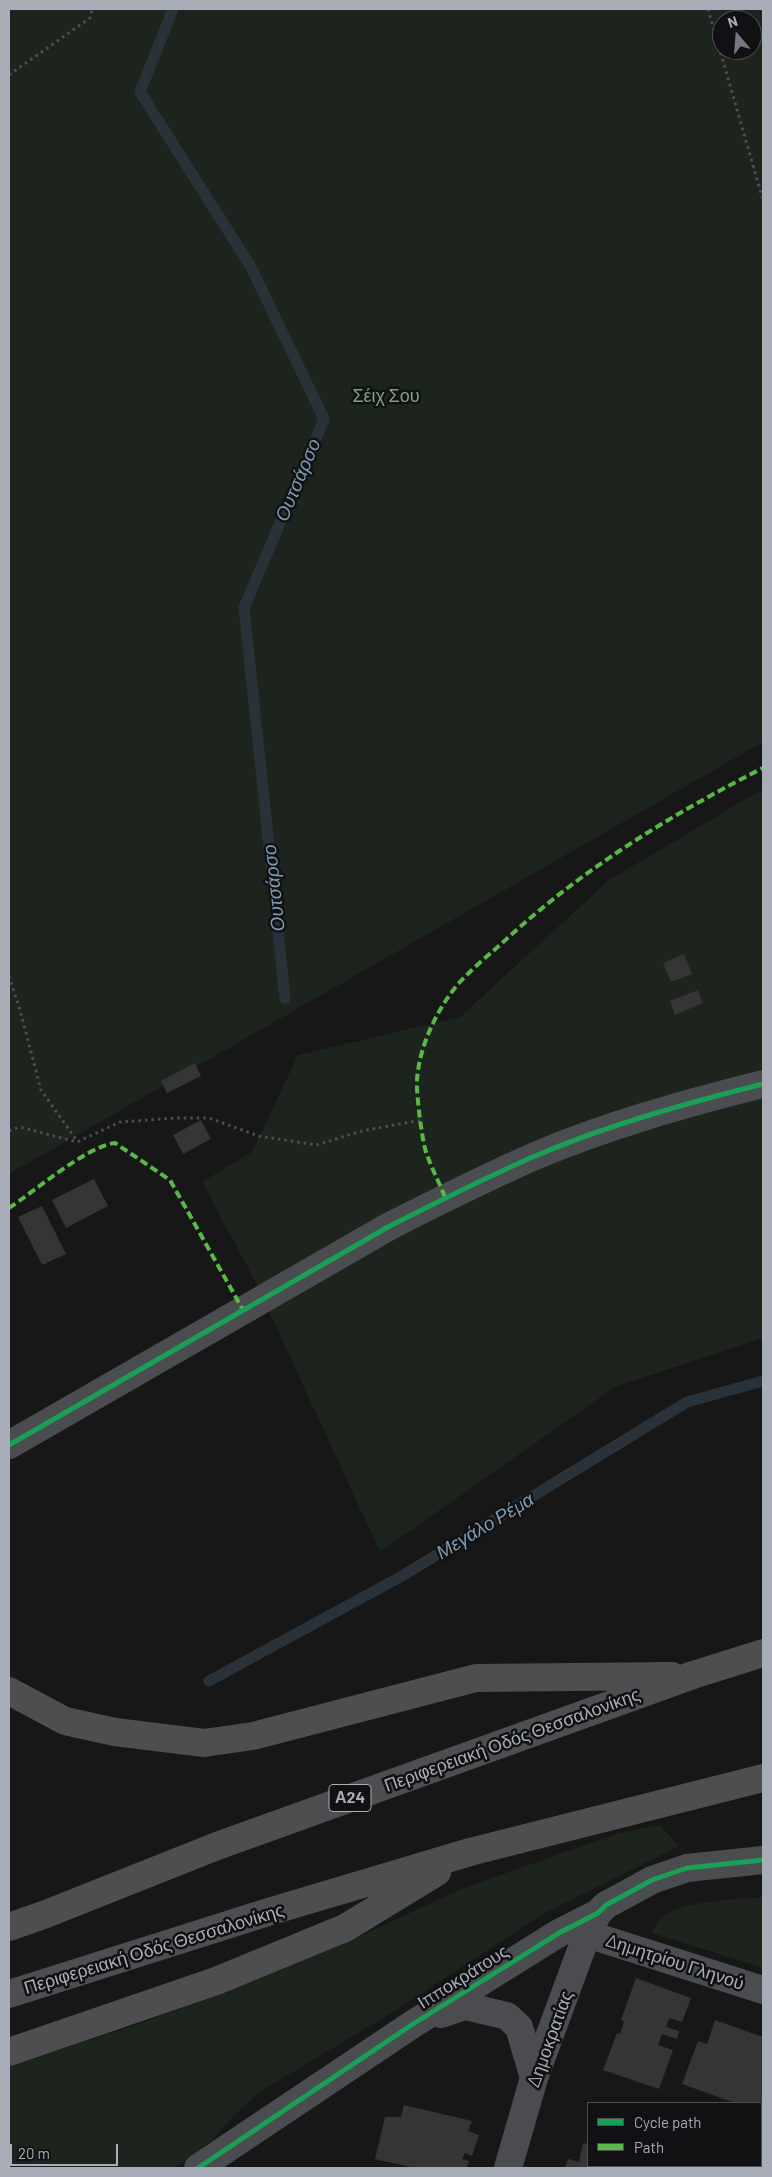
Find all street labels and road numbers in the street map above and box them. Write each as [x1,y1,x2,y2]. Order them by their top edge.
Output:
street label: Περιφερειακή Οδός Θεσσαλονίκης [381,1684,643,1796]
road number: Α24 [329,1785,371,1812]
street label: Περιφερειακή Οδός Θεσσαλονίκης [21,1899,287,1999]
street label: Δημητρίου Γληνού [603,1929,747,1995]
street label: Ιπποκράτους [413,1940,513,2014]
street label: Δημοκρατίας [523,1988,577,2090]

